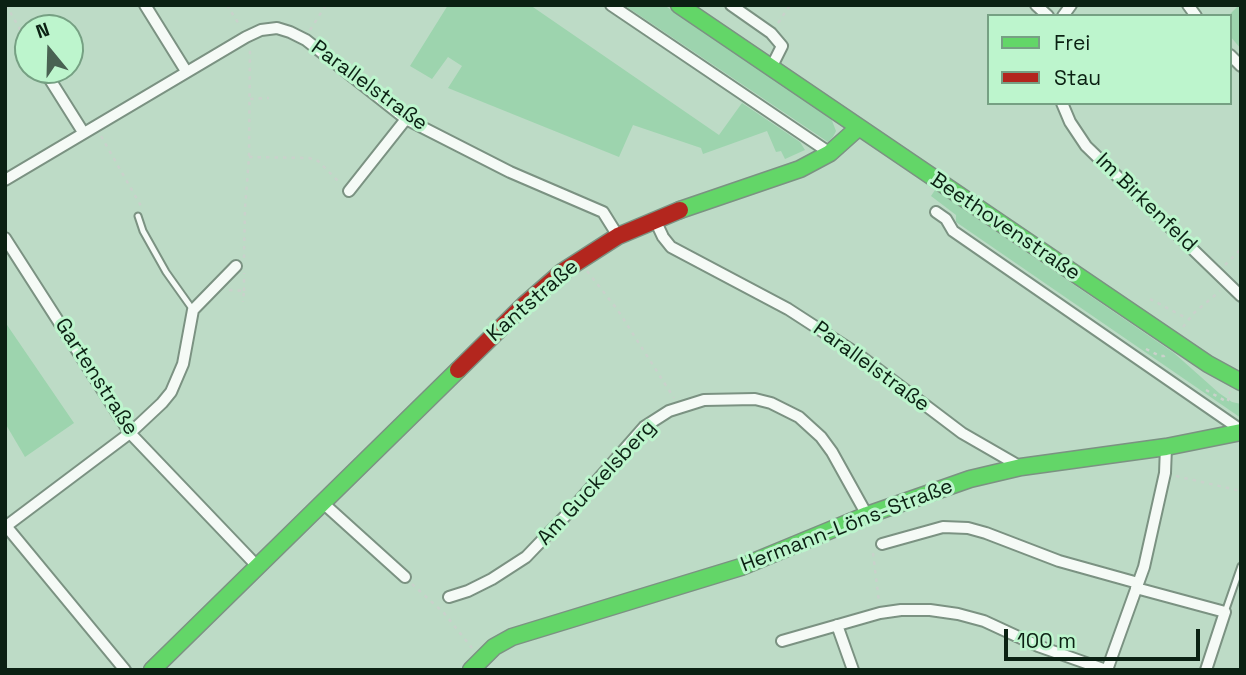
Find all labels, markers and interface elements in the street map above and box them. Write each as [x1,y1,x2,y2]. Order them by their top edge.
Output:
north arrow [14,14,84,84]
legend [987,14,1232,105]
text: N [33,17,53,44]
text: Frei [1054,29,1090,56]
street label: Parallelstraße [306,35,432,137]
text: Stau [1054,64,1101,91]
street label: Im Birkenfeld [1090,148,1202,258]
street label: Beethovenstraße [925,168,1085,286]
street label: Kantstraße [482,254,584,348]
street label: Gartenstraße [49,314,143,440]
street label: Parallelstraße [808,316,934,418]
street label: Am Guckelsberg [532,415,662,551]
street label: Hermann-Löns-Straße [737,474,957,578]
scale bar [1008,616,1204,660]
text: 100 m [1017,627,1076,654]

